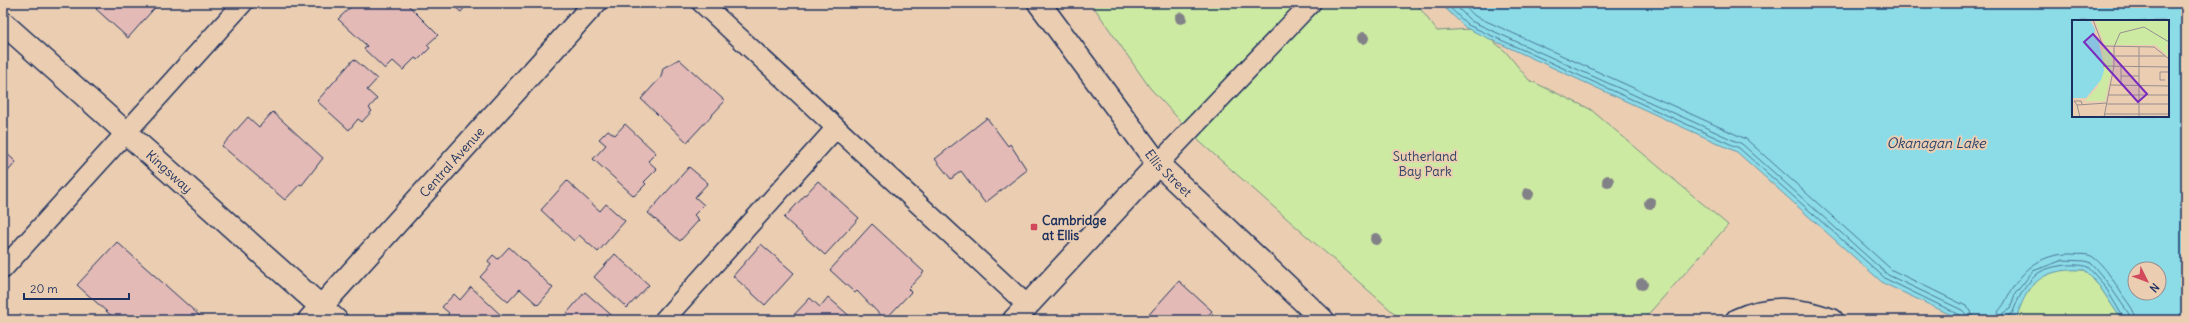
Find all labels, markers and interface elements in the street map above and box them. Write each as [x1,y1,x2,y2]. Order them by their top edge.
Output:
inset map [2072,20,2169,117]
street label: Central Avenue [415,123,488,201]
water label: Okanagan Lake [1886,134,1987,152]
street label: Kingsway [143,146,196,197]
street label: Ellis Street [1141,146,1196,201]
park label: Sutherland Bay Park [1393,148,1458,180]
place label: Cambridge at Ellis [1042,212,1107,244]
marker: Cambridge at Ellis [1029,222,1039,232]
north arrow [2127,261,2167,301]
scale bar [24,275,129,301]
text: N [2147,280,2162,295]
text: 20 m [30,281,58,296]

